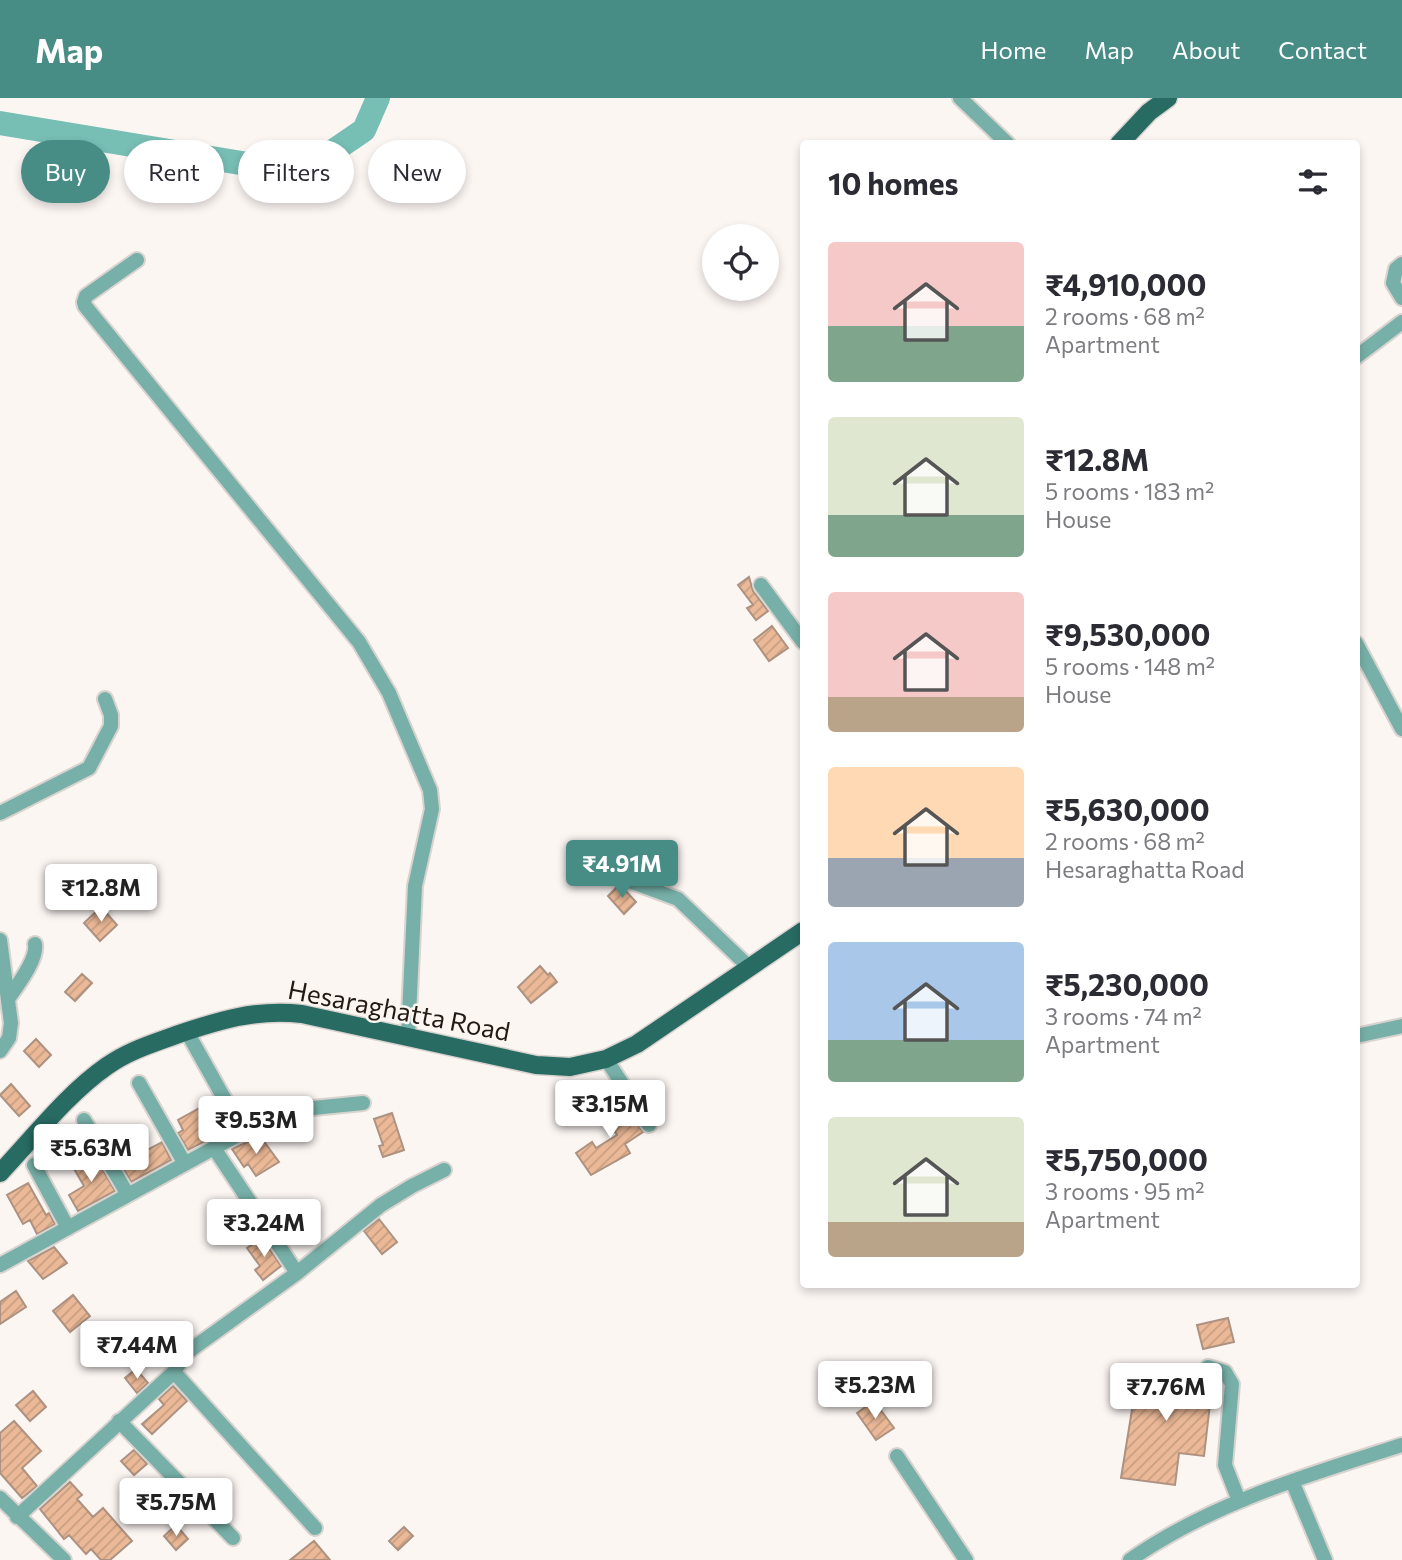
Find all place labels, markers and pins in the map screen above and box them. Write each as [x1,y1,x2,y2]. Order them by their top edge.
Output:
pin: ₹4.91M [565,840,679,900]
pin: ₹12.8M [44,864,158,924]
pin: ₹3.15M [553,1080,667,1140]
pin: ₹9.53M [199,1096,313,1156]
pin: ₹5.63M [34,1124,148,1184]
pin: ₹3.24M [207,1200,321,1259]
pin: ₹7.44M [80,1322,194,1381]
pin: ₹5.23M [818,1362,932,1421]
pin: ₹7.76M [1109,1364,1223,1423]
pin: ₹5.75M [119,1478,233,1538]

